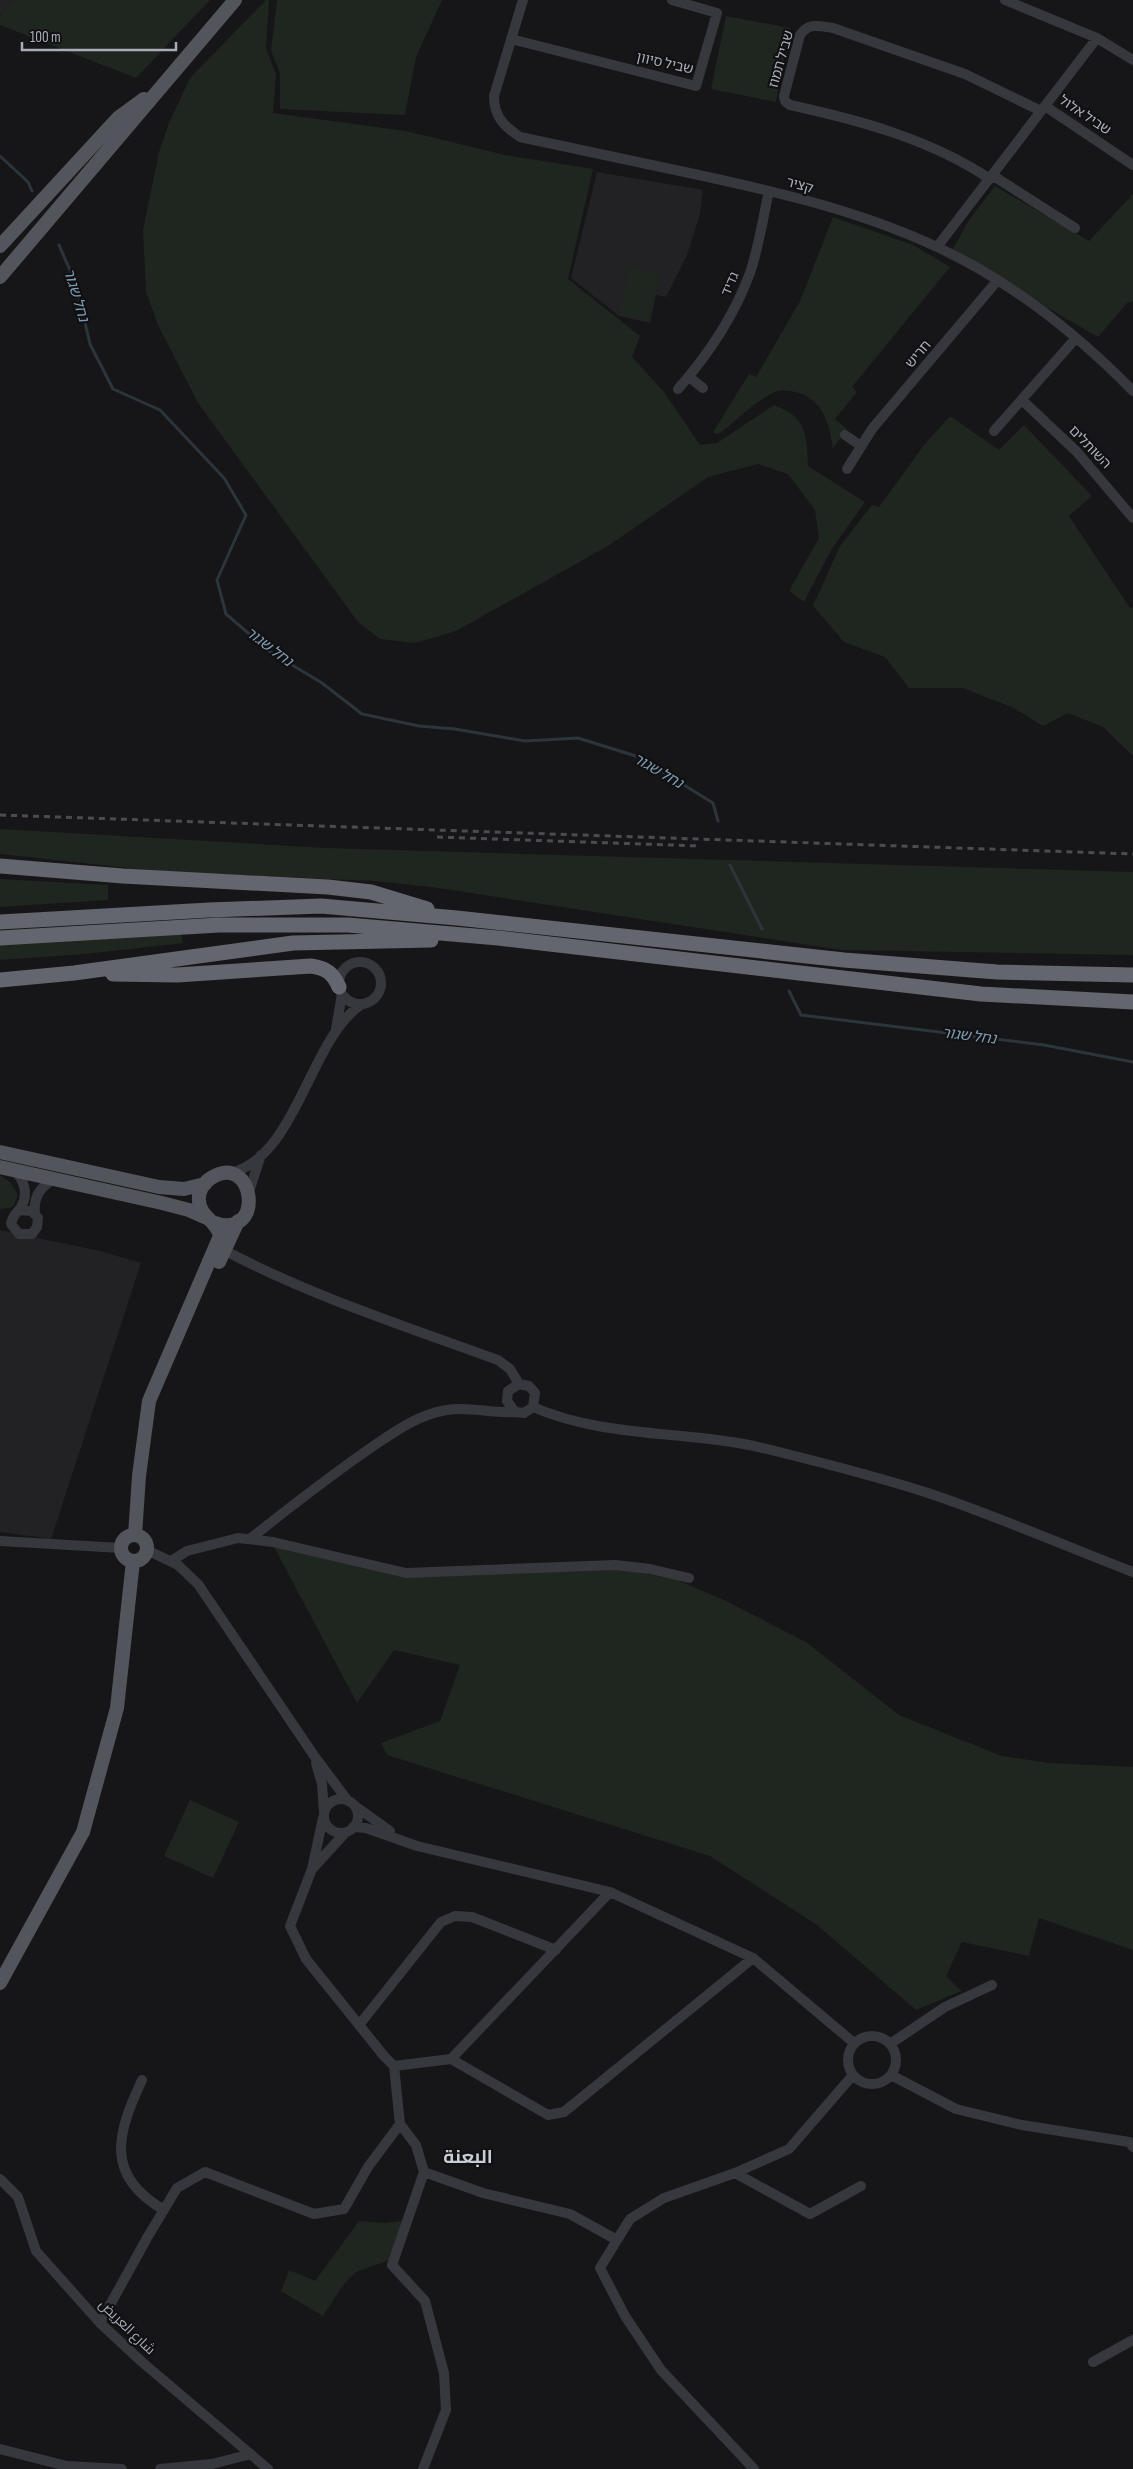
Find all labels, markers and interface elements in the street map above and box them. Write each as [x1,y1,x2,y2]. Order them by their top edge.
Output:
scale bar [22,20,176,52]
text: 100 m [30,28,61,47]
street label: שביל תמוז [765,28,797,90]
street label: שביל סיוון [635,48,695,78]
street label: שביל אלול [1056,91,1114,139]
street label: קציר [785,173,816,197]
water label: נחל שגור [59,266,93,325]
street label: גדיד [717,269,743,299]
street label: חריש [902,337,934,371]
street label: השותלים [1065,422,1115,472]
water label: נחל שגור [241,623,298,672]
water label: נחל שגור [630,749,688,794]
water label: נחל שגור [941,1023,999,1049]
district label: البعنة [443,2146,493,2169]
street label: شارع العريض [95,2296,159,2358]

